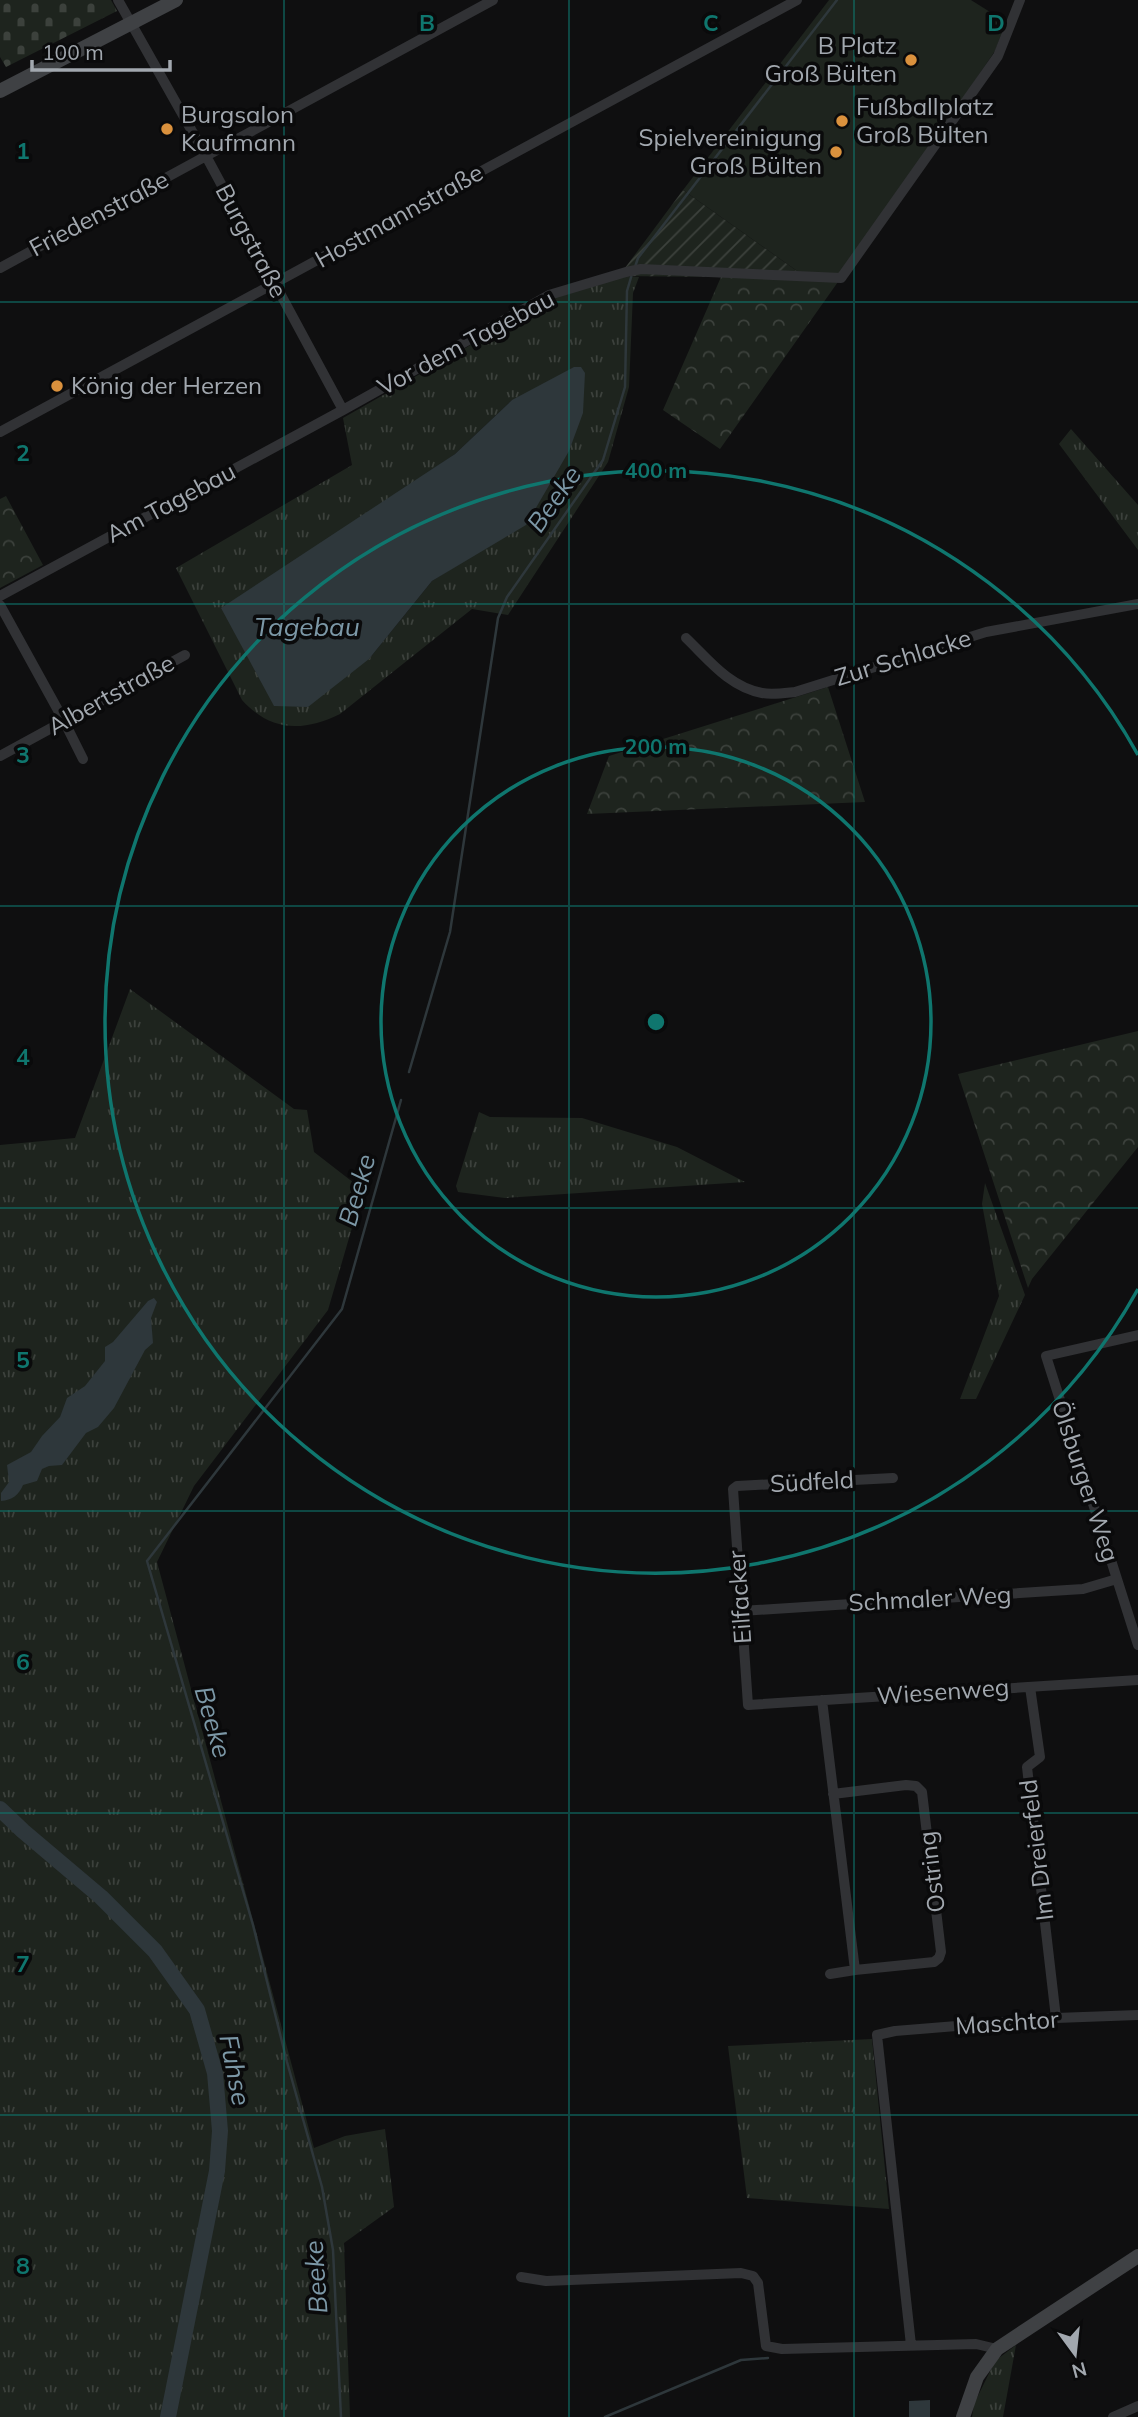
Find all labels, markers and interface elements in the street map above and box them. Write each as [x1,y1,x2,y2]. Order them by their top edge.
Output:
text: B [419,8,435,37]
text: C [703,8,719,37]
text: D [987,8,1005,37]
scale bar [32,28,170,72]
place label: B Platz Groß Bülten [764,30,897,88]
text: 100 m [42,39,104,65]
marker: B Platz Groß Bülten [903,52,919,68]
place label: Fußballplatz Groß Bülten [856,91,994,149]
place label: Burgsalon Kaufmann [181,99,296,157]
marker: Fußballplatz Groß Bülten [834,113,850,129]
marker: Burgsalon Kaufmann [159,121,175,137]
place label: Spielvereinigung Groß Bülten [639,122,822,180]
text: 1 [16,136,30,165]
marker: Spielvereinigung Groß Bülten [828,144,844,160]
street label: Hostmannstraße [309,157,488,274]
street label: Friedenstraße [24,164,173,262]
street label: Burgstraße [209,178,294,303]
street label: Vor dem Tagebau [372,283,559,401]
place label: König der Herzen [71,370,262,400]
marker: König der Herzen [49,378,65,394]
text: 2 [16,438,30,467]
street label: Am Tagebau [101,455,240,549]
text: 400 m [625,457,687,483]
water label: Beeke [519,459,588,538]
water label: Tagebau [254,610,360,643]
street label: Zur Schlacke [831,622,974,692]
street label: Albertstraße [42,647,179,741]
text: 200 m [625,733,687,759]
text: 3 [16,740,30,769]
centre of rings [644,1010,668,1034]
text: 4 [16,1042,30,1071]
water label: Beeke [331,1150,382,1230]
text: 5 [16,1345,30,1374]
street label: Ölsburger Weg [1046,1396,1126,1565]
street label: Südfeld [769,1464,855,1498]
street label: Eilfacker [721,1549,757,1645]
street label: Schmaler Weg [848,1579,1012,1617]
text: 6 [16,1647,30,1676]
street label: Wiesenweg [876,1671,1010,1711]
water label: Beeke [188,1682,239,1762]
street label: Im Dreierfeld [1012,1778,1060,1922]
street label: Ostring [911,1830,951,1914]
text: 7 [16,1949,30,1978]
street label: Maschtor [954,2003,1060,2041]
water label: Fuhse [212,2032,259,2108]
water label: Beeke [296,2239,335,2315]
text: 8 [16,2251,30,2280]
north arrow [1040,2319,1110,2389]
text: N [1069,2357,1089,2384]

